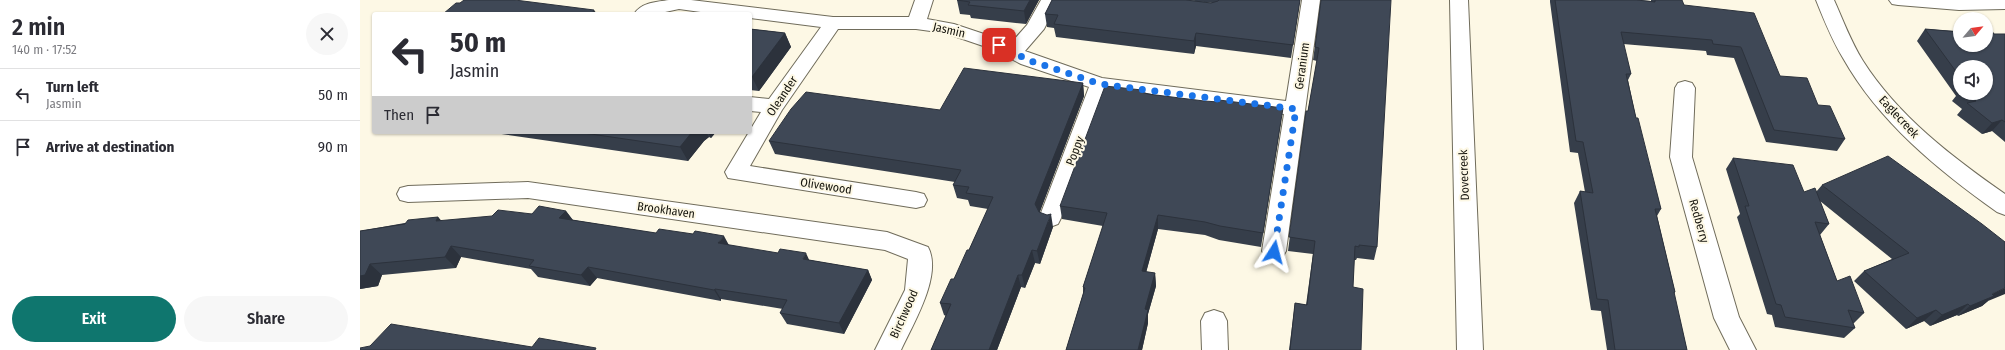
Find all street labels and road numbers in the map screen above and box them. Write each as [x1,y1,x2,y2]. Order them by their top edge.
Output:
street label: Jasmin [931,19,967,41]
street label: Geranium [1292,42,1312,90]
street label: Oleander [764,73,801,119]
street label: Eaglecreek [1876,93,1922,141]
street label: Poppy [1063,134,1087,168]
street label: Dovecreek [1456,149,1472,201]
street label: Olivewood [799,175,853,197]
street label: Redberry [1686,198,1712,245]
street label: Brookhaven [636,199,696,221]
street label: Birchwood [887,287,921,341]

